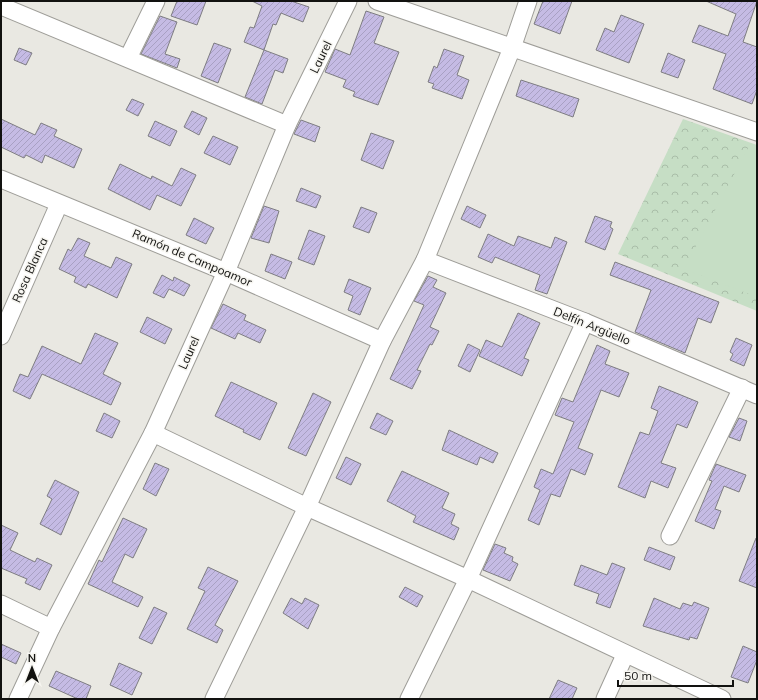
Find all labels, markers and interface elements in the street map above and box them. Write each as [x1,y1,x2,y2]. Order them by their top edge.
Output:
street label: Laurel [306,38,335,75]
street label: Ramón de Campoamor [130,226,255,290]
street label: Rosa Blanca [9,235,51,305]
street label: Delfín Argüello [551,303,633,348]
street label: Laurel [175,334,202,372]
north arrow [12,648,52,688]
text: N [28,651,36,665]
scale bar [618,662,733,688]
text: 50 m [624,668,652,683]

